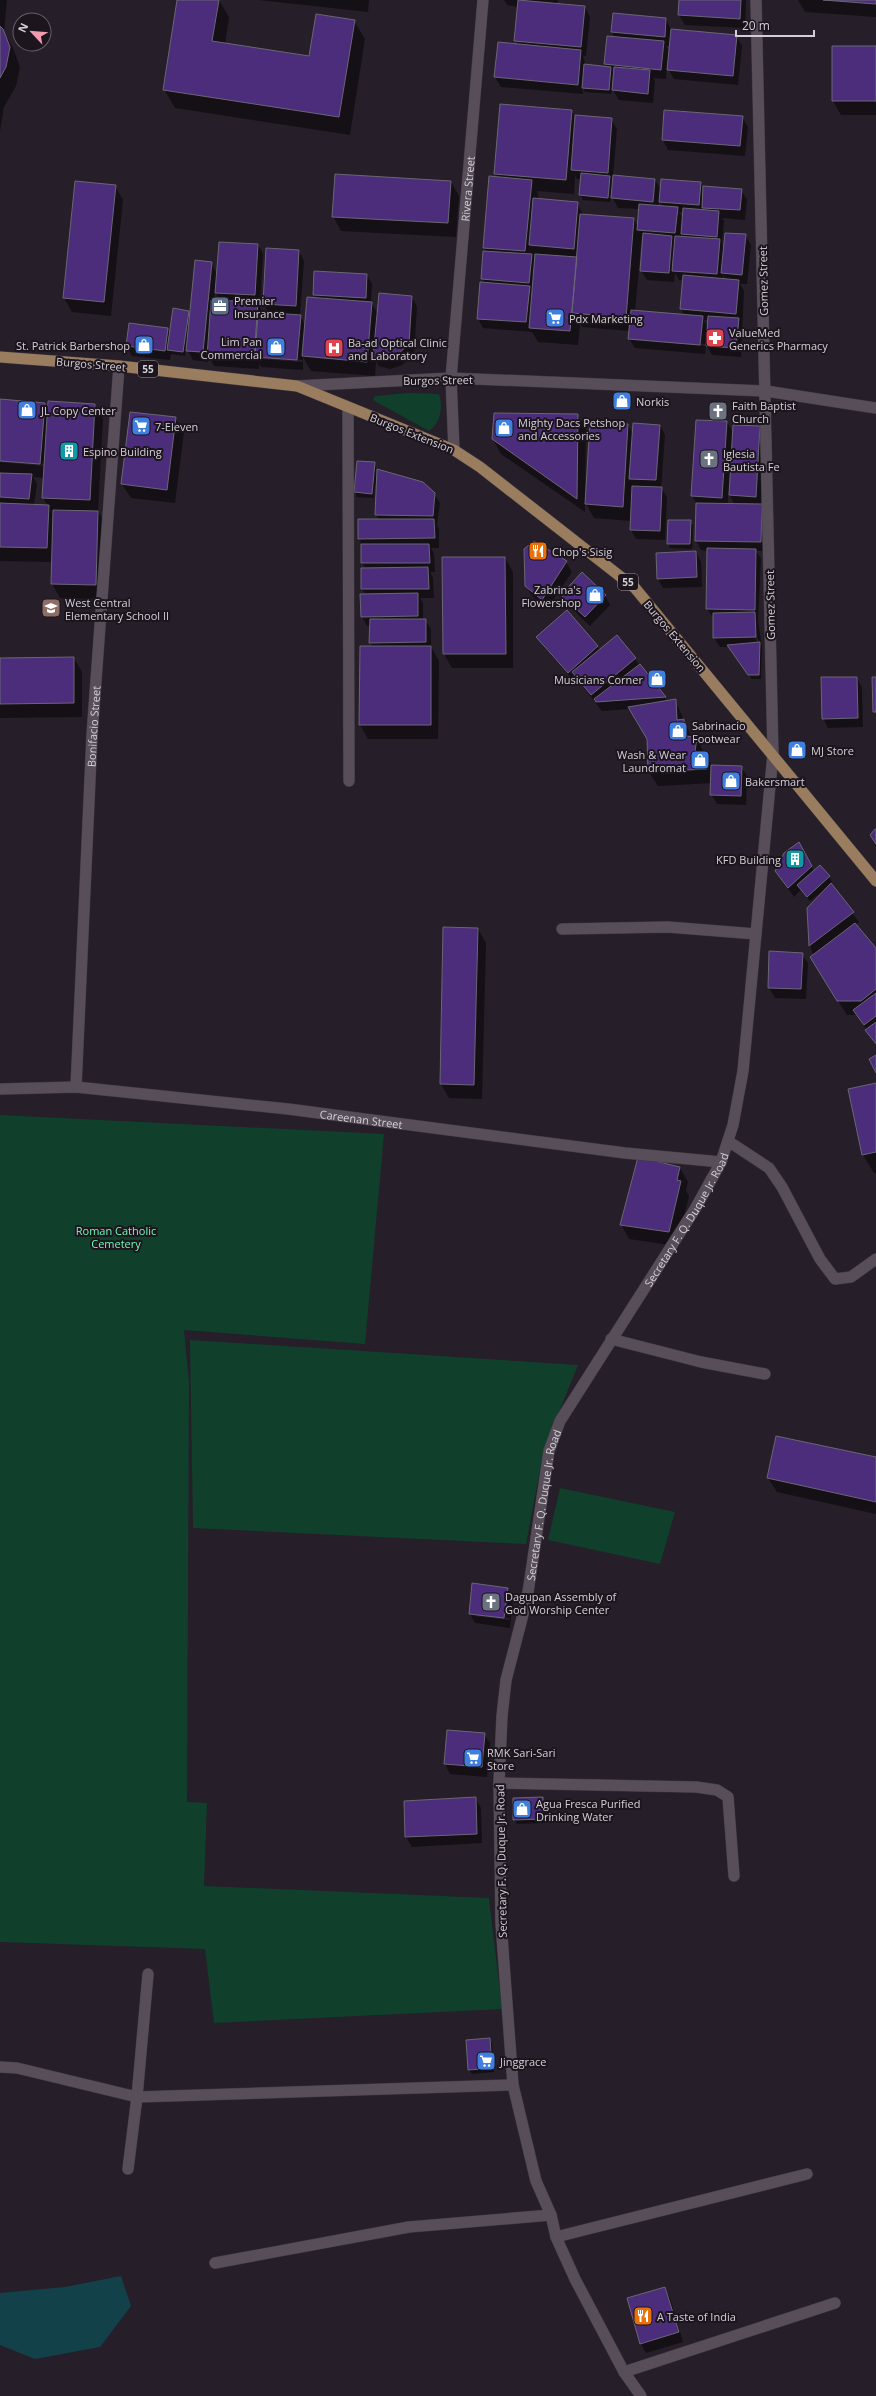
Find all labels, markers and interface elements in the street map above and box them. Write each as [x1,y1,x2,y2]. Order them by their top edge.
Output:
north arrow [12,12,52,52]
scale bar [736,12,814,38]
text: 20 m [742,17,770,34]
text: N [14,20,31,35]
street label: Rivera Street [457,155,477,222]
street label: Gomez Street [755,246,771,316]
place label: Premier Insurance [234,293,285,321]
office icon: Premier Insurance [209,295,231,317]
supermarket icon: Pdx Marketing [544,307,566,329]
place label: Pdx Marketing [569,311,643,326]
place label: ValueMed Generics Pharmacy [729,325,828,353]
pharmacy icon: ValueMed Generics Pharmacy [704,327,726,349]
shop icon: St. Patrick Barbershop [133,334,155,356]
place label: Lim Pan Commercial [200,334,262,362]
place label: Ba-ad Optical Clinic and Laboratory [348,335,447,363]
shop icon: Lim Pan Commercial [265,336,287,358]
hospital icon: Ba-ad Optical Clinic and Laboratory [323,337,345,359]
place label: St. Patrick Barbershop [16,338,130,353]
street label: Burgos Street [56,353,126,375]
road number: 55 [138,361,158,377]
street label: Burgos Street [403,372,473,388]
shop icon: Norkis [611,390,633,412]
place label: Norkis [636,394,669,409]
place label: Faith Baptist Church [732,398,796,426]
shop icon: JL Copy Center [16,399,38,421]
church icon: Faith Baptist Church [707,400,729,422]
place label: JL Copy Center [40,403,116,418]
street label: Burgos Extension [368,409,456,457]
supermarket icon: 7-Eleven [130,415,152,437]
place label: Mighty Dacs Petshop and Accessories [518,415,625,443]
shop icon: Mighty Dacs Petshop and Accessories [493,417,515,439]
place label: 7-Eleven [155,419,198,434]
building icon: Espino Building [58,440,80,462]
place label: Espino Building [83,444,162,459]
place label: Iglesia Bautista Fe [723,446,780,474]
church icon: Iglesia Bautista Fe [698,448,720,470]
restaurant icon: Chop's Sisig [527,540,549,562]
place label: Chop's Sisig [552,544,612,559]
street label: Gomez Street [762,570,778,640]
road number: 55 [618,574,638,590]
place label: Zabrina's Flowershop [521,582,581,610]
shop icon: Zabrina's Flowershop [584,584,606,606]
place label: West Central Elementary School II [65,595,169,623]
school or university icon: West Central Elementary School II [40,597,62,619]
street label: Burgos Extension [641,597,709,675]
shop icon: Musicians Corner [646,668,668,690]
place label: Musicians Corner [554,672,644,687]
street label: Bonifacio Street [83,685,103,767]
place label: Sabrinacio Footwear [692,718,746,746]
shop icon: Sabrinacio Footwear [667,720,689,742]
shop icon: MJ Store [786,739,808,761]
place label: MJ Store [811,743,854,758]
place label: Wash & Wear Laundromat [617,747,686,775]
shop icon: Wash & Wear Laundromat [689,749,711,771]
shop icon: Bakersmart [720,770,742,792]
place label: Bakersmart [745,774,805,789]
building icon: KFD Building [784,848,806,870]
place label: KFD Building [716,852,781,867]
street label: Careenan Street [319,1106,404,1131]
street label: Secretary F. Q. Duque Jr. Road [640,1150,731,1289]
park label: Roman Catholic Cemetery [76,1223,156,1251]
street label: Secretary F. Q. Duque Jr. Road [522,1427,564,1582]
place label: Dagupan Assembly of God Worship Center [505,1589,618,1617]
church icon: Dagupan Assembly of God Worship Center [480,1591,502,1613]
place label: RMK Sari-Sari Store [487,1745,556,1773]
supermarket icon: RMK Sari-Sari Store [462,1747,484,1769]
street label: Secretary F. Q. Duque Jr. Road [492,1784,510,1938]
place label: Agua Fresca Purified Drinking Water [536,1796,641,1824]
shop icon: Agua Fresca Purified Drinking Water [511,1798,533,1820]
supermarket icon: Jinggrace [475,2050,497,2072]
place label: Jinggrace [499,2054,546,2069]
restaurant icon: A Taste of India [632,2305,654,2327]
place label: A Taste of India [657,2309,736,2324]

